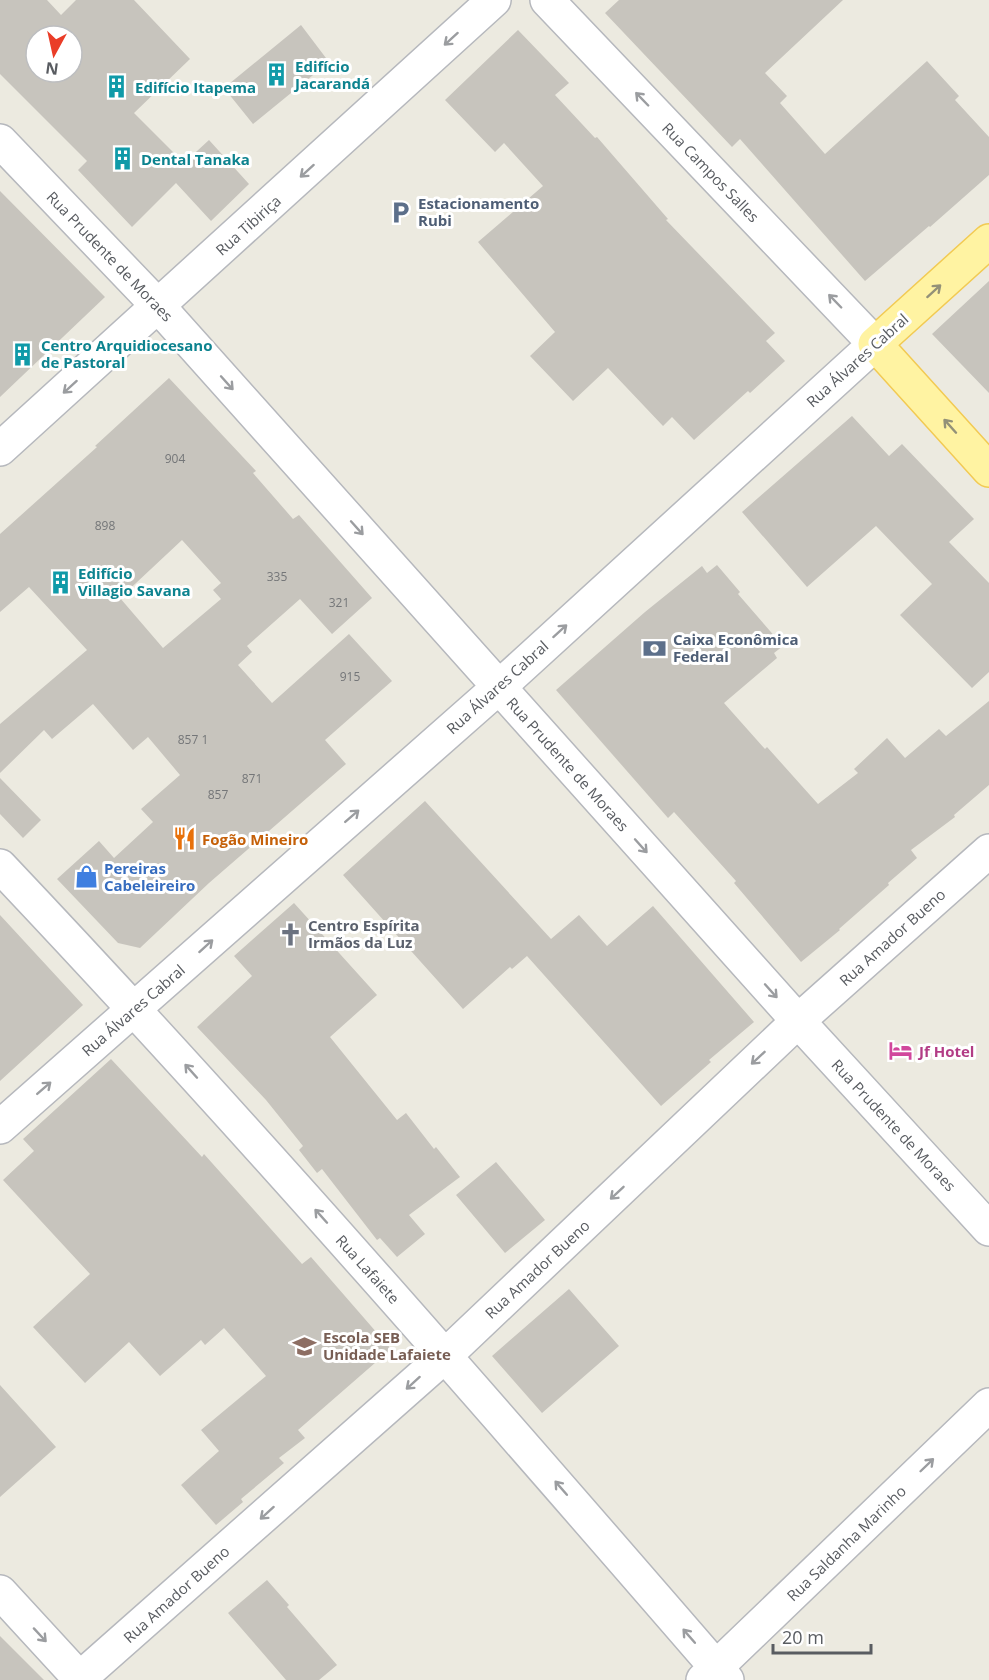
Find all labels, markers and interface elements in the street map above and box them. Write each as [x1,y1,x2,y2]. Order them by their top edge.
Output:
north arrow [24,24,84,84]
one-way arrow [444,32,459,47]
place label: Edifício Jacarandá [293,56,370,93]
text: N [44,57,60,81]
building icon: Edifício Jacarandá [264,62,290,88]
building icon: Edifício Itapema [104,74,130,100]
place label: Edifício Itapema [135,77,256,97]
one-way arrow [635,92,649,107]
street label: Rua Campos Salles [658,118,764,226]
building icon: Dental Tanaka [110,146,136,172]
place label: Dental Tanaka [141,149,250,169]
one-way arrow [300,164,315,178]
street label: Rua Prudente de Moraes [43,187,177,325]
street label: Rua Tibiriça [211,190,285,260]
place label: Estacionamento Rubi [418,193,539,230]
parking icon: Estacionamento Rubi [387,199,413,225]
one-way arrow [926,284,941,298]
one-way arrow [827,294,842,309]
street label: Rua Álvares Cabral [802,309,912,411]
place label: Centro Arquidiocesano de Pastoral [41,335,212,372]
building icon: Centro Arquidiocesano de Pastoral [10,341,36,367]
one-way arrow [220,375,234,390]
one-way arrow [62,380,77,394]
one-way arrow [943,419,957,434]
house number: 904 [165,450,185,467]
house number: 898 [95,517,115,534]
one-way arrow [350,520,364,535]
place label: Edifício Villagio Savana [78,563,191,600]
house number: 335 [267,568,287,585]
building icon: Edifício Villagio Savana [47,569,73,595]
house number: 321 [329,594,349,611]
one-way arrow [553,624,568,638]
place label: Caixa Econômica Federal [673,629,798,666]
bank icon: Caixa Econômica Federal [642,635,668,661]
street label: Rua Álvares Cabral [442,636,552,738]
house number: 915 [340,668,360,685]
street label: Rua Prudente de Moraes [503,693,633,835]
house number: 857 1 [178,731,208,748]
house number: 871 [242,770,262,787]
house number: 857 [208,786,228,803]
one-way arrow [344,809,359,823]
restaurant icon: Fogão Mineiro [171,826,197,852]
place label: Fogão Mineiro [202,829,308,849]
one-way arrow [634,838,648,853]
place label: Pereiras Cabeleireiro [104,858,195,895]
shop icon: Pereiras Cabeleireiro [73,864,99,890]
street label: Rua Amador Bueno [835,884,949,990]
place label: Centro Espírita Irmãos da Luz [308,915,420,952]
church icon: Centro Espírita Irmãos da Luz [277,921,303,947]
one-way arrow [198,939,213,953]
street label: Rua Álvares Cabral [77,960,189,1060]
one-way arrow [764,983,778,998]
hotel icon: Jf Hotel [888,1038,914,1064]
place label: Jf Hotel [917,1041,974,1061]
one-way arrow [751,1051,766,1066]
street label: Rua Prudente de Moraes [828,1055,960,1195]
one-way arrow [184,1064,198,1079]
one-way arrow [36,1082,52,1095]
one-way arrow [609,1185,624,1200]
one-way arrow [314,1209,328,1224]
street label: Rua Amador Bueno [480,1215,594,1323]
street label: Rua Lafaiete [332,1230,404,1308]
place label: Escola SEB Unidade Lafaiete [323,1327,451,1364]
school or university icon: Escola SEB Unidade Lafaiete [292,1333,318,1359]
one-way arrow [406,1376,421,1390]
one-way arrow [919,1458,934,1472]
one-way arrow [555,1480,568,1496]
street label: Rua Saldanha Marinho [782,1481,910,1605]
one-way arrow [260,1506,275,1520]
street label: Rua Amador Bueno [119,1541,233,1647]
scale bar [773,1617,870,1655]
text: 20 m [782,1625,824,1649]
one-way arrow [33,1627,47,1642]
one-way arrow [682,1629,696,1644]

